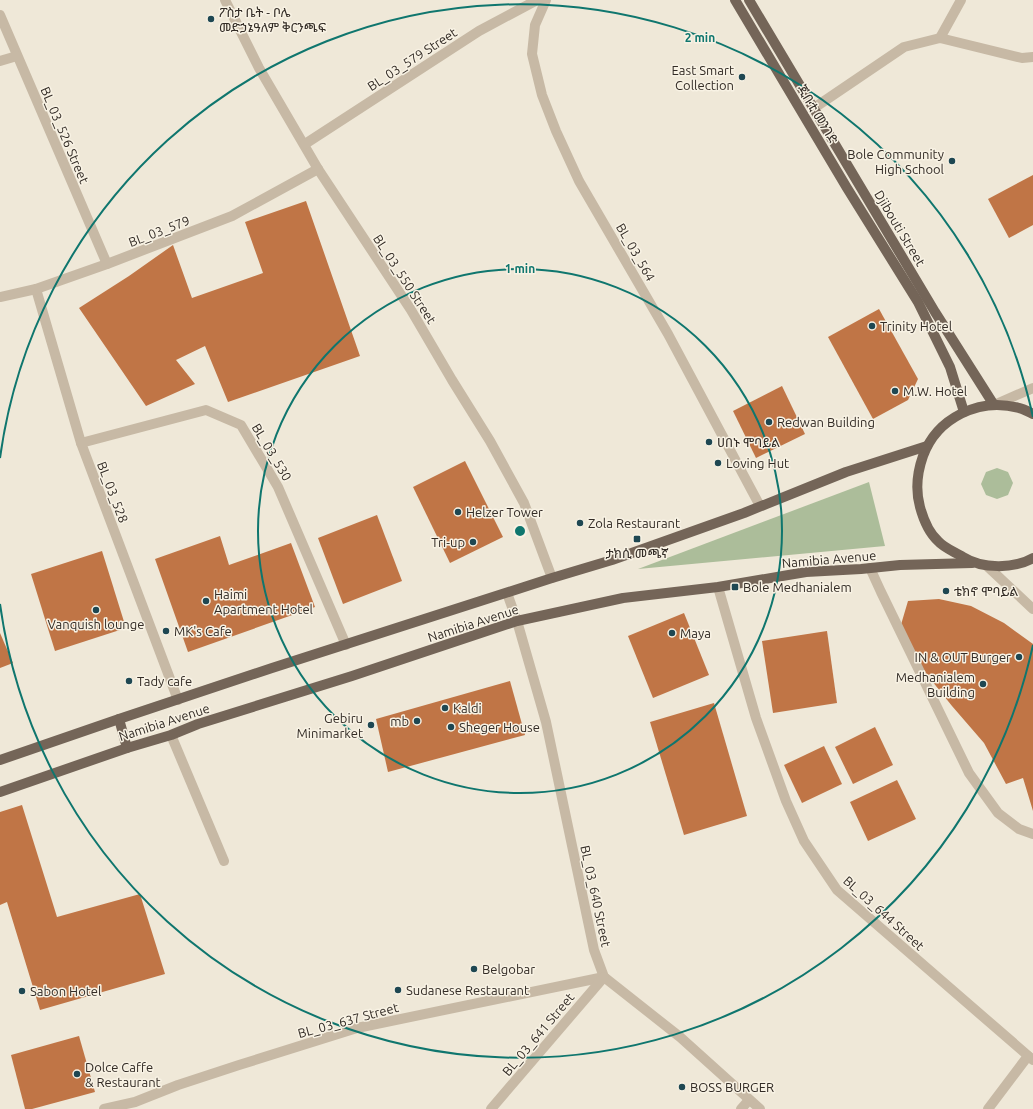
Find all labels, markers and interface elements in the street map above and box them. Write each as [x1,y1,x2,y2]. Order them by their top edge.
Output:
place label: ፖስታ ቤት - ቦሌ መድኃኔዓለም ቅርንጫፍ [219,5,326,34]
marker: ፖስታ ቤት - ቦሌ መድኃኔዓለም ቅርንጫፍ [206,14,216,24]
street label: BL_03_579 Street [365,25,460,94]
text: 2 min [685,31,715,44]
place label: East Smart Collection [672,63,734,92]
marker: East Smart Collection [737,72,747,82]
street label: ጂቡቲ መንገድ [795,82,841,147]
street label: BL_03_526 Street [37,85,92,186]
place label: Bole Community High School [847,147,945,176]
marker: Bole Community High School [947,156,957,166]
street label: Djibouti Street [872,188,928,268]
street label: BL_03_579 [126,213,192,250]
street label: BL_03_564 [613,221,658,284]
street label: BL_03_550 Street [370,232,439,327]
text: 1 min [505,262,535,275]
place label: Trinity Hotel [880,319,953,333]
marker: Trinity Hotel [867,321,877,331]
place label: M.W. Hotel [903,384,968,398]
marker: M.W. Hotel [890,386,900,396]
place label: Redwan Building [777,415,875,429]
marker: Redwan Building [764,417,774,427]
street label: BL_03_530 [249,421,295,484]
place label: ሀበኑ ሞባይል [717,435,780,449]
marker: ሀበኑ ሞባይል [704,437,714,447]
place label: Loving Hut [726,456,789,470]
marker: Loving Hut [713,458,723,468]
street label: BL_03_528 [94,459,131,525]
place label: Helzer Tower [466,505,543,519]
marker: Helzer Tower [453,507,463,517]
place label: Zola Restaurant [588,516,680,530]
marker: Zola Restaurant [575,518,585,528]
centre of rings [513,524,527,538]
marker: ታክሲ መጫኛ [632,534,642,544]
place label: Tri-up [431,535,465,549]
marker: Tri-up [468,537,478,547]
place label: ታክሲ መጫኛ [606,546,669,560]
street label: Namibia Avenue [781,548,877,570]
place label: Bole Medhanialem [743,580,852,594]
marker: Bole Medhanialem [730,582,740,592]
place label: ቴክኖ ሞባይል [954,584,1019,598]
marker: ቴክኖ ሞባይል [941,586,951,596]
place label: Haimi Apartment Hotel [214,587,314,616]
marker: Haimi Apartment Hotel [201,596,211,606]
street label: Namibia Avenue [426,602,520,644]
marker: Vanquish lounge [91,605,101,615]
place label: Vanquish lounge [48,617,144,631]
place label: MK's Cafe [174,624,232,638]
marker: MK's Cafe [161,626,171,636]
place label: Maya [680,626,711,640]
marker: Maya [667,628,677,638]
place label: IN & OUT Burger [915,650,1011,664]
marker: IN & OUT Burger [1014,652,1024,662]
place label: Medhanialem Building [896,670,975,699]
place label: Tady cafe [137,674,192,688]
marker: Tady cafe [124,676,134,686]
marker: Medhanialem Building [978,679,988,689]
street label: Namibia Avenue [117,701,211,743]
place label: Kaldi [453,701,482,715]
marker: Kaldi [440,703,450,713]
place label: Gebiru Minimarket [297,711,363,740]
place label: mb [390,714,409,728]
marker: mb [412,716,422,726]
marker: Gebiru Minimarket [366,720,376,730]
place label: Sheger House [459,720,540,734]
marker: Sheger House [446,722,456,732]
street label: BL_03_640 Street [577,844,614,948]
street label: BL_03_644 Street [840,873,927,954]
place label: Belgobar [482,962,535,976]
marker: Belgobar [469,964,479,974]
place label: Sudanese Restaurant [406,983,529,997]
place label: Sabon Hotel [30,984,102,998]
marker: Sudanese Restaurant [393,985,403,995]
marker: Sabon Hotel [17,986,27,996]
street label: BL_03_641 Street [499,990,577,1079]
street label: BL_03_637 Street [296,1000,400,1041]
place label: Dolce Caffe & Restaurant [85,1060,161,1089]
marker: Dolce Caffe & Restaurant [72,1069,82,1079]
place label: BOSS BURGER [690,1080,774,1094]
marker: BOSS BURGER [677,1082,687,1092]

